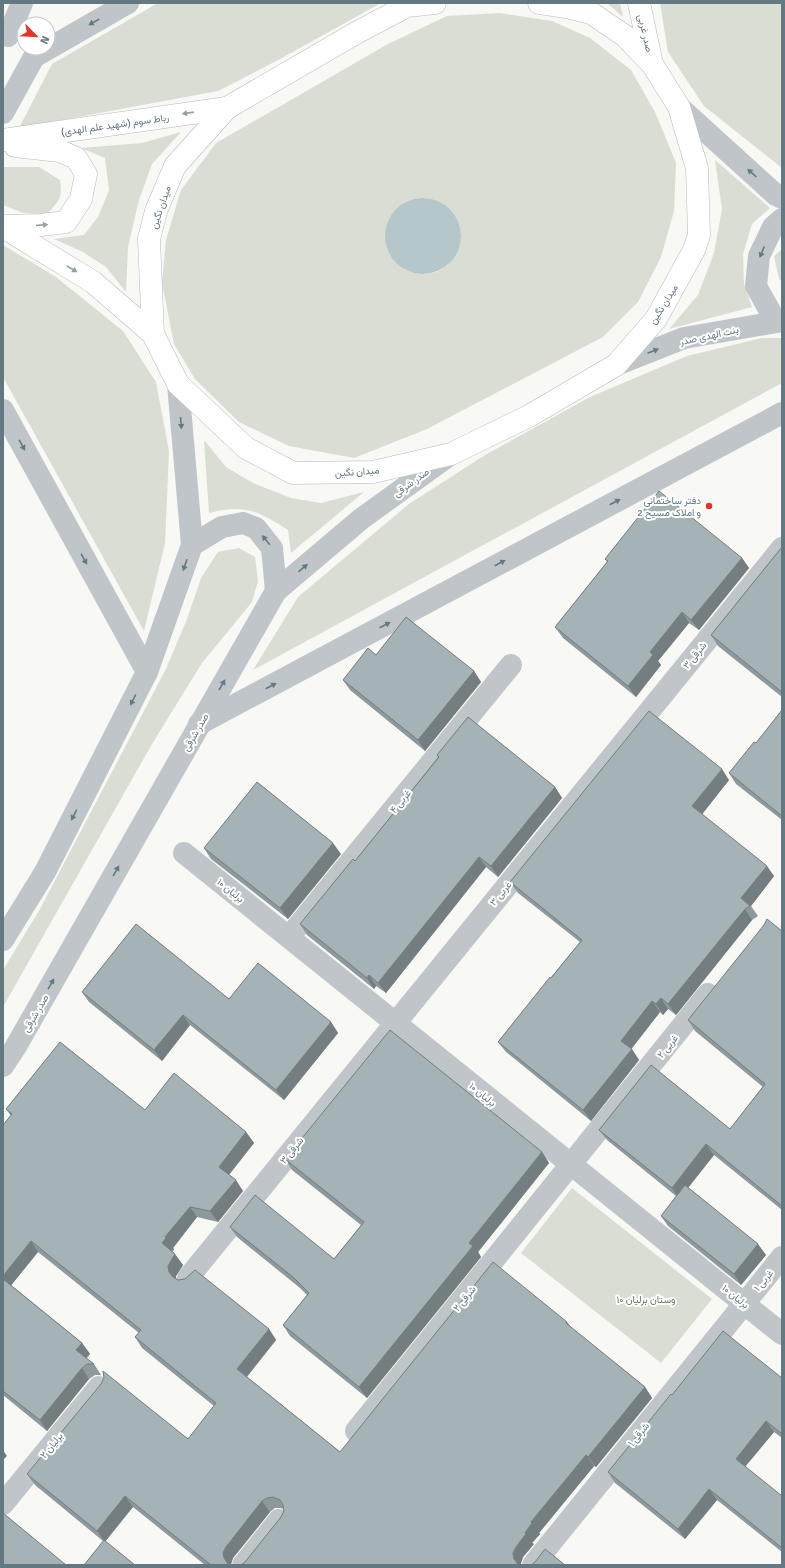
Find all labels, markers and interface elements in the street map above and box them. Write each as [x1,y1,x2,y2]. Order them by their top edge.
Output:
street label: صدر غربی [635,13,655,53]
north arrow [16,16,56,56]
one-way arrow [88,19,100,26]
text: N [37,34,52,46]
one-way arrow [182,110,194,116]
street label: رباط سوم (شهید علم الهدی) [60,111,170,139]
one-way arrow [747,168,757,178]
street label: میدان نگین [148,184,174,230]
one-way arrow [36,222,48,228]
one-way arrow [758,246,764,258]
one-way arrow [67,265,77,273]
street label: میدان نگین [647,282,681,327]
street label: بنت الهدی صدر [678,324,740,348]
one-way arrow [647,347,659,353]
one-way arrow [178,417,185,429]
one-way arrow [18,439,25,450]
street label: میدان نگین [334,464,380,480]
street label: صدر شرقی [391,466,432,500]
place label: دفتر ساختمانی و املاک مسیح 2 [637,495,701,519]
one-way arrow [609,499,621,505]
marker: دفتر ساختمانی و املاک مسیح 2 [704,501,714,511]
one-way arrow [262,535,271,546]
one-way arrow [81,553,88,564]
one-way arrow [181,560,187,572]
one-way arrow [494,560,506,567]
one-way arrow [298,564,308,573]
one-way arrow [380,621,391,628]
street label: ۳ شرقی [680,640,709,671]
one-way arrow [218,679,225,691]
one-way arrow [265,683,277,689]
one-way arrow [130,694,136,705]
street label: صدر شرقی [180,712,211,753]
street label: ۴ غربی [388,787,414,816]
one-way arrow [71,810,77,821]
one-way arrow [112,865,119,877]
street label: برلیان ۱۰ [214,876,246,905]
street label: ۳ غربی [487,879,514,908]
one-way arrow [48,978,55,990]
street label: صدر شرقی [20,993,51,1034]
street label: ۲ غربی [655,1033,681,1061]
street label: برلیان ۱۰ [466,1080,498,1109]
street label: ۳ شرقی [277,1135,306,1166]
street label: ۱ غربی [751,1267,776,1294]
street label: برلیان ۱۰ [719,1282,751,1311]
street label: ۲ شرقی [451,1283,479,1314]
park label: وستان برلیان ۱۰ [616,1294,676,1306]
street label: ۱ شرقی [626,1420,652,1449]
street label: برلیان ۲ [38,1430,66,1461]

